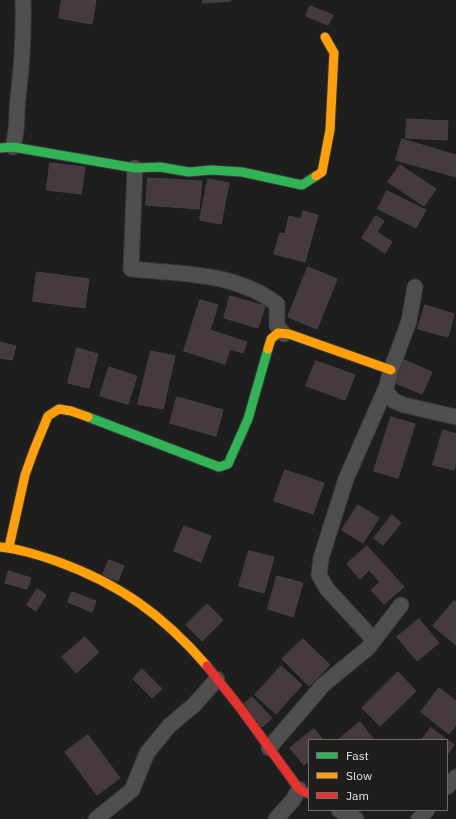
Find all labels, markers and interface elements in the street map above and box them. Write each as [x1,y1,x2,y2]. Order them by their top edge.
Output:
legend [308,739,448,811]
text: Fast [346,748,369,763]
text: Slow [346,768,372,783]
text: Jam [346,788,369,803]

